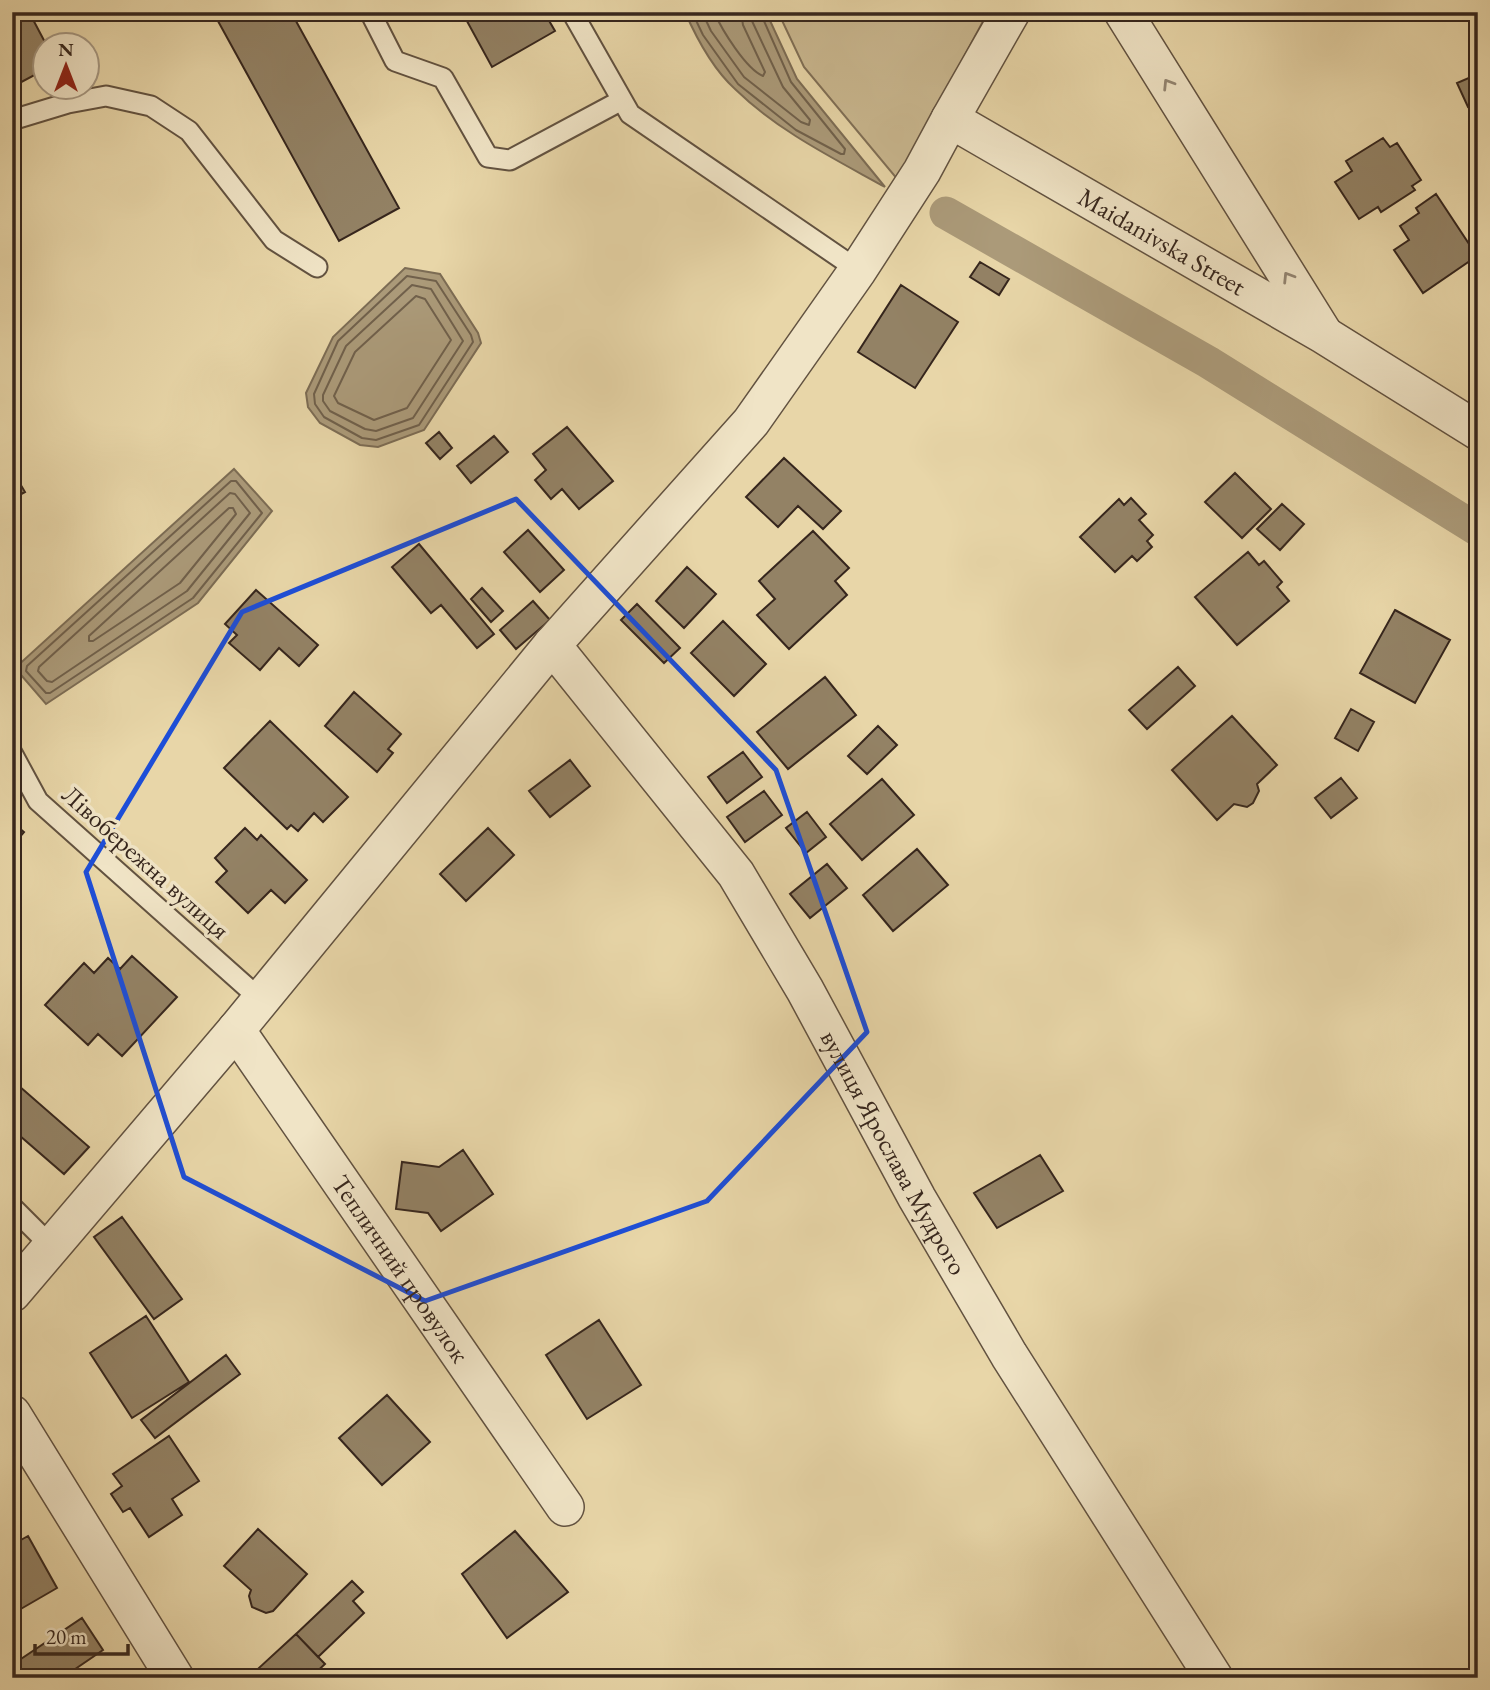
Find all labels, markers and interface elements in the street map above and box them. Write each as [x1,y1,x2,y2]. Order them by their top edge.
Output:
north arrow [32,32,102,102]
text: N [58,37,74,62]
one-way arrow [1163,79,1176,92]
street label: Maidanivska Street [1072,180,1252,303]
one-way arrow [1284,272,1297,285]
street label: Лівобережна вулиця [55,778,237,946]
street label: вулиця Ярослава Мудрого [813,1024,975,1281]
street label: Тепличний провулок [324,1168,478,1370]
scale bar [35,1613,128,1657]
text: 20 m [46,1623,87,1650]

